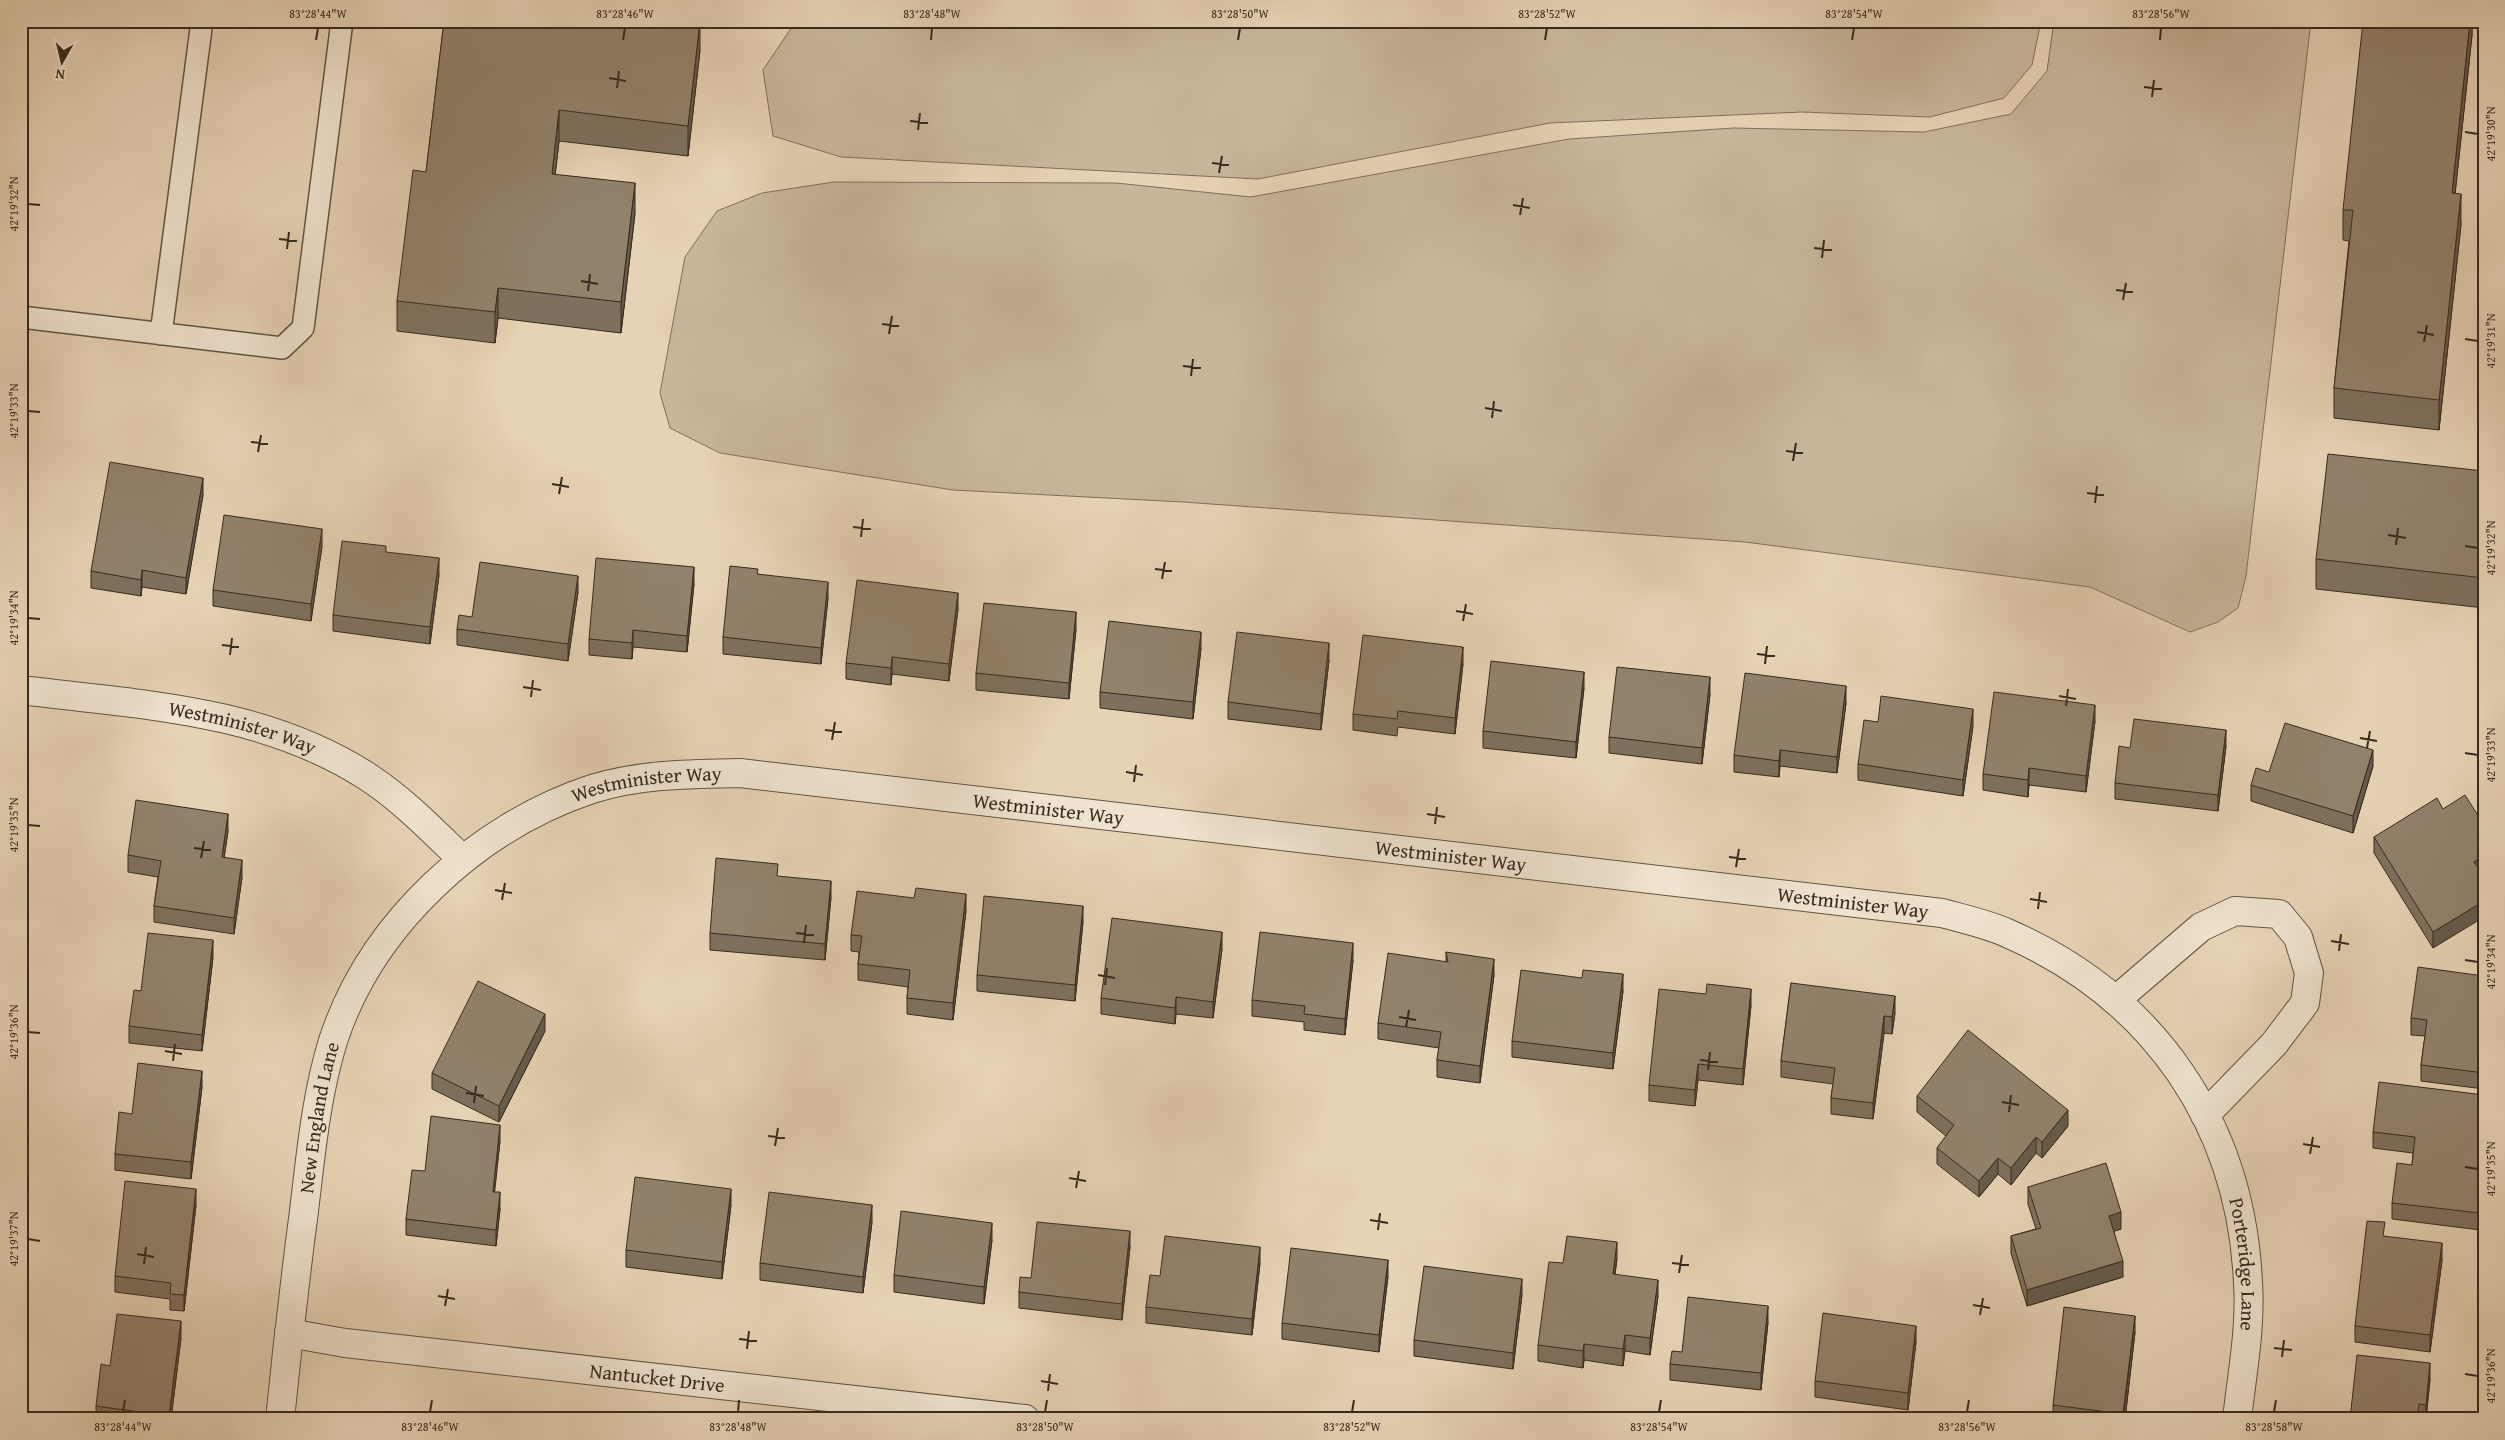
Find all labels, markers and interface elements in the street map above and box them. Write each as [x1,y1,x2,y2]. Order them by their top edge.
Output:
text: 83°28'44"W [289,5,348,22]
text: 83°28'46"W [596,5,655,22]
text: 83°28'48"W [903,5,962,22]
text: 83°28'50"W [1211,5,1270,22]
text: 83°28'52"W [1518,5,1577,22]
text: 83°28'54"W [1825,5,1884,22]
text: 83°28'56"W [2132,5,2191,22]
north arrow [38,38,88,88]
text: N [54,64,66,85]
text: 42°19'30"N [2482,106,2499,162]
text: 42°19'32"N [5,176,22,232]
text: 42°19'31"N [2482,313,2499,369]
text: 42°19'33"N [5,383,22,439]
text: 42°19'32"N [2482,520,2499,576]
text: 42°19'34"N [5,590,22,646]
street label: Westminister Way [167,693,321,761]
text: 42°19'33"N [2482,727,2499,783]
street label: Westminister Way [567,758,722,809]
street label: Westminister Way [971,785,1126,832]
text: 42°19'35"N [5,797,22,853]
street label: Westminister Way [1373,832,1528,878]
street label: Westminister Way [1776,879,1930,925]
text: 42°19'34"N [2482,934,2499,990]
text: 42°19'36"N [5,1004,22,1060]
street label: New England Lane [291,1038,346,1195]
text: 42°19'35"N [2482,1141,2499,1197]
street label: Porteridge Lane [2222,1195,2264,1332]
text: 42°19'37"N [5,1211,22,1267]
text: 42°19'36"N [2482,1348,2499,1404]
street label: Nantucket Drive [588,1355,726,1399]
text: 83°28'44"W [94,1418,153,1435]
text: 83°28'46"W [401,1418,460,1435]
text: 83°28'48"W [709,1418,768,1435]
text: 83°28'50"W [1016,1418,1075,1435]
text: 83°28'52"W [1323,1418,1382,1435]
text: 83°28'54"W [1630,1418,1689,1435]
text: 83°28'56"W [1938,1418,1997,1435]
text: 83°28'58"W [2245,1418,2304,1435]

